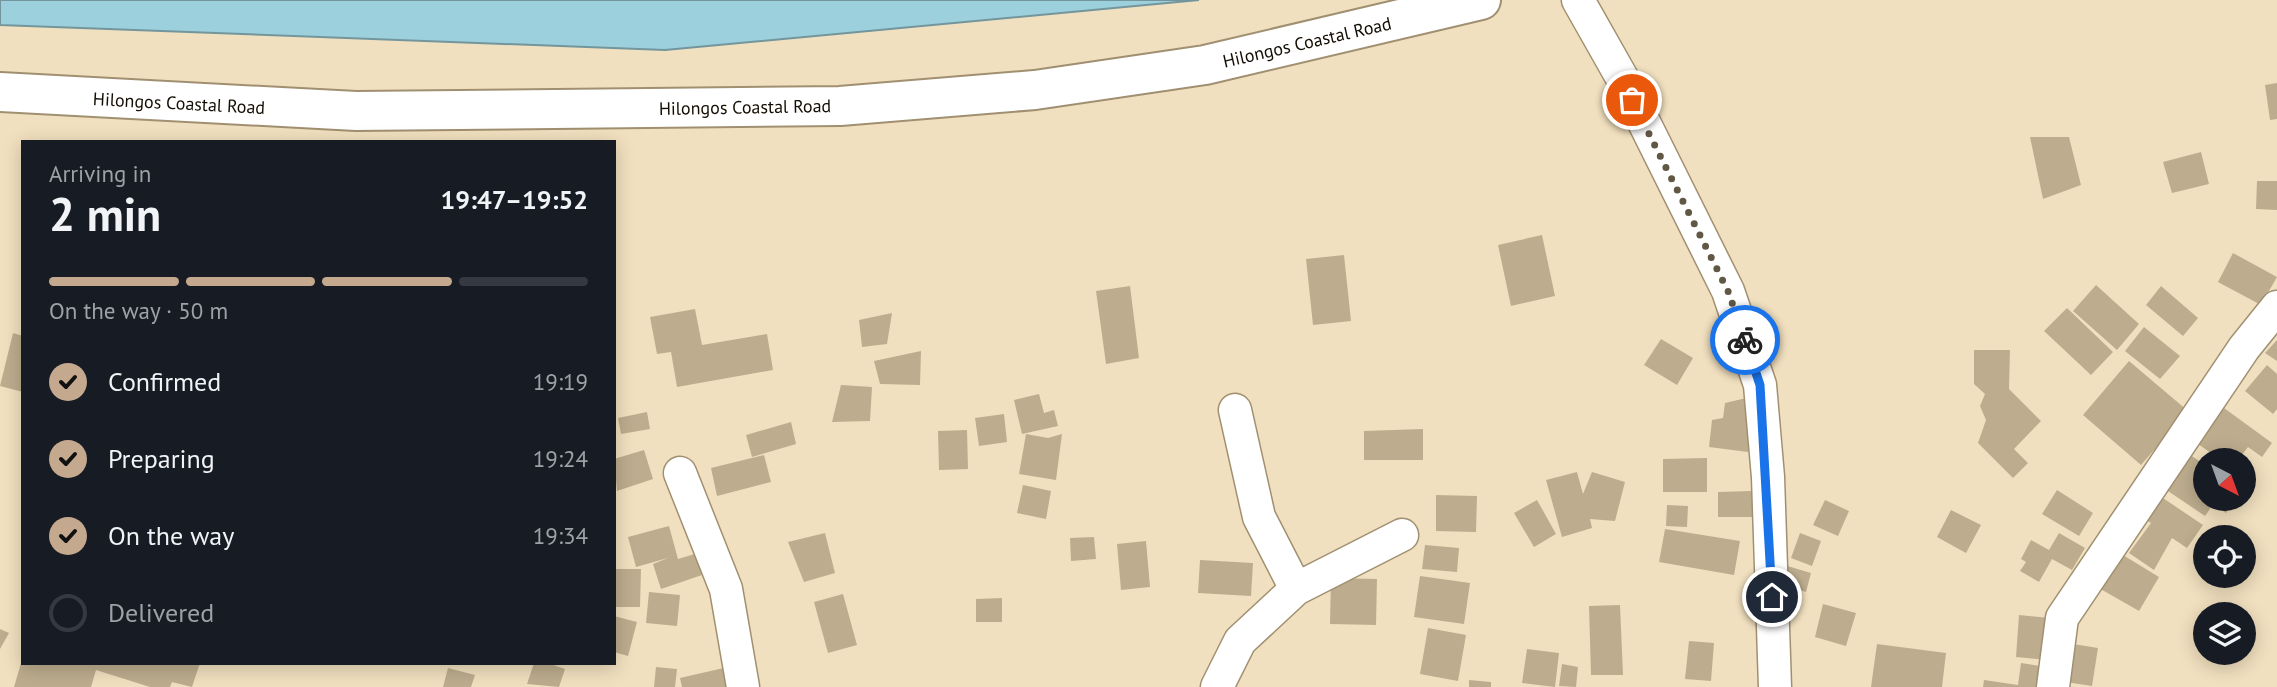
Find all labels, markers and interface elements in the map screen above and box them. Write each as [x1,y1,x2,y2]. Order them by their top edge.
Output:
street label: Hilongos Coastal Road [1220,11,1394,73]
pin [1602,70,1662,130]
icon: bag [1613,81,1651,119]
street label: Hilongos Coastal Road [92,87,266,119]
street label: Hilongos Coastal Road [659,94,831,120]
text: Arriving in [49,159,151,188]
text: 19:47–19:52 [441,183,588,216]
text: 2 min [49,184,161,244]
text: On the way · 50 m [49,296,228,325]
courier [1710,305,1780,375]
icon: bike [1726,321,1764,359]
icon: check [49,363,87,401]
text: Confirmed [108,365,221,398]
text: 19:19 [533,367,588,396]
icon: check [49,440,87,478]
text: Preparing [108,442,215,475]
text: 19:24 [533,444,588,473]
north arrow [2193,448,2256,511]
map controls [2193,448,2256,665]
icon: check [49,517,87,555]
text: On the way [108,519,234,552]
text: 19:34 [533,521,588,550]
button: locate [2193,525,2256,588]
pin [1742,567,1802,627]
icon: home [1753,578,1791,616]
text: Delivered [108,596,214,629]
button: layers [2193,602,2256,665]

